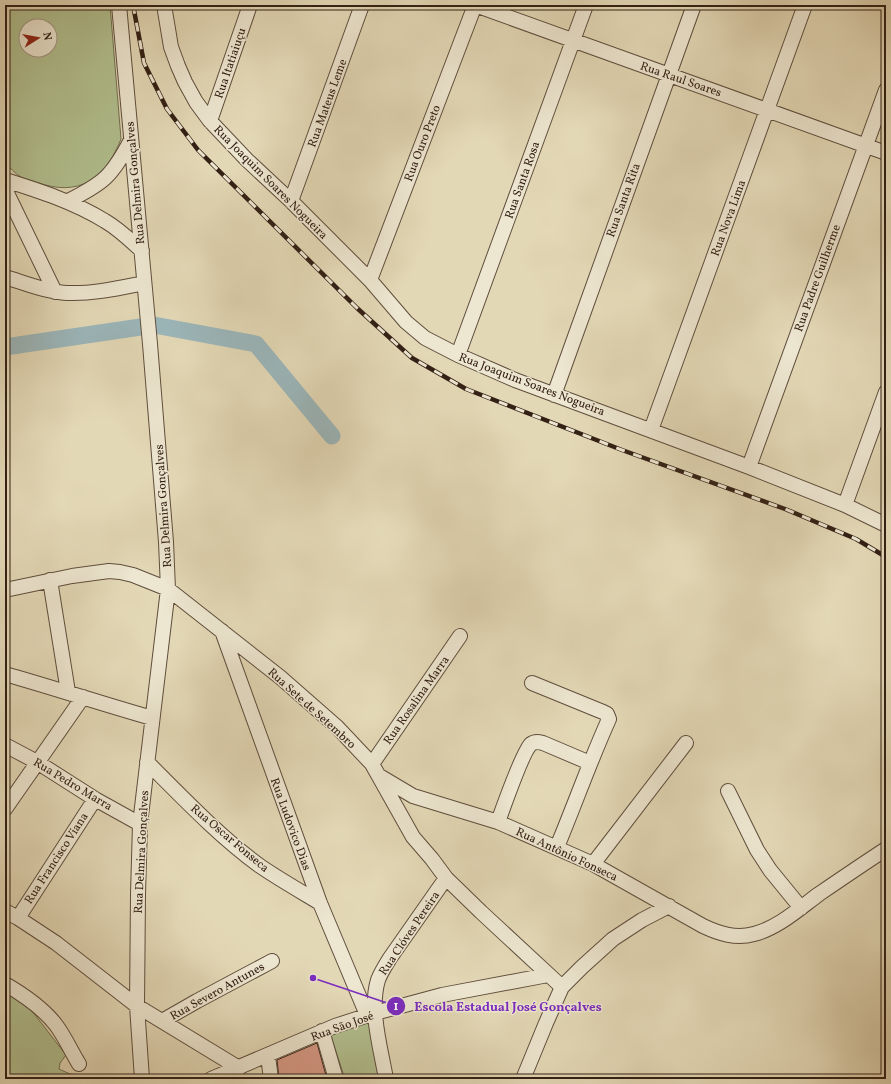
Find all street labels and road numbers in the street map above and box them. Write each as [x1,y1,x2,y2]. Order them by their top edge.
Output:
street label: Rua Itatiaiuçu [211,26,251,101]
street label: Rua Mateus Leme [304,57,351,150]
street label: Rua Raul Soares [638,59,724,101]
street label: Rua Ouro Preto [401,103,445,184]
street label: Rua Delmira Gonçalves [123,121,149,245]
street label: Rua Joaquim Soares Nogueira [210,122,331,243]
street label: Rua Santa Rosa [502,139,544,221]
street label: Rua Santa Rita [603,161,645,240]
street label: Rua Nova Lima [708,178,750,259]
street label: Rua Padre Guilherme [791,222,845,334]
street label: Rua Joaquim Soares Nogueira [456,350,607,420]
street label: Rua Delmira Gonçalves [152,444,176,568]
street label: Rua Rosalina Marra [380,653,453,748]
street label: Rua Sete de Setembro [264,665,359,753]
street label: Rua Pedro Marra [30,755,115,815]
street label: Rua Ludovico Dias [266,776,314,873]
street label: Rua Delmira Gonçalves [131,790,153,914]
street label: Rua Oscar Fonseca [187,801,272,876]
street label: Rua Francisco Viana [21,810,92,907]
street label: Rua Antônio Fonseca [513,824,620,886]
street label: Rua Clóves Pereira [376,888,444,979]
street label: Rua Severo Antunes [167,959,268,1025]
street label: Rua São José [309,1008,376,1046]

